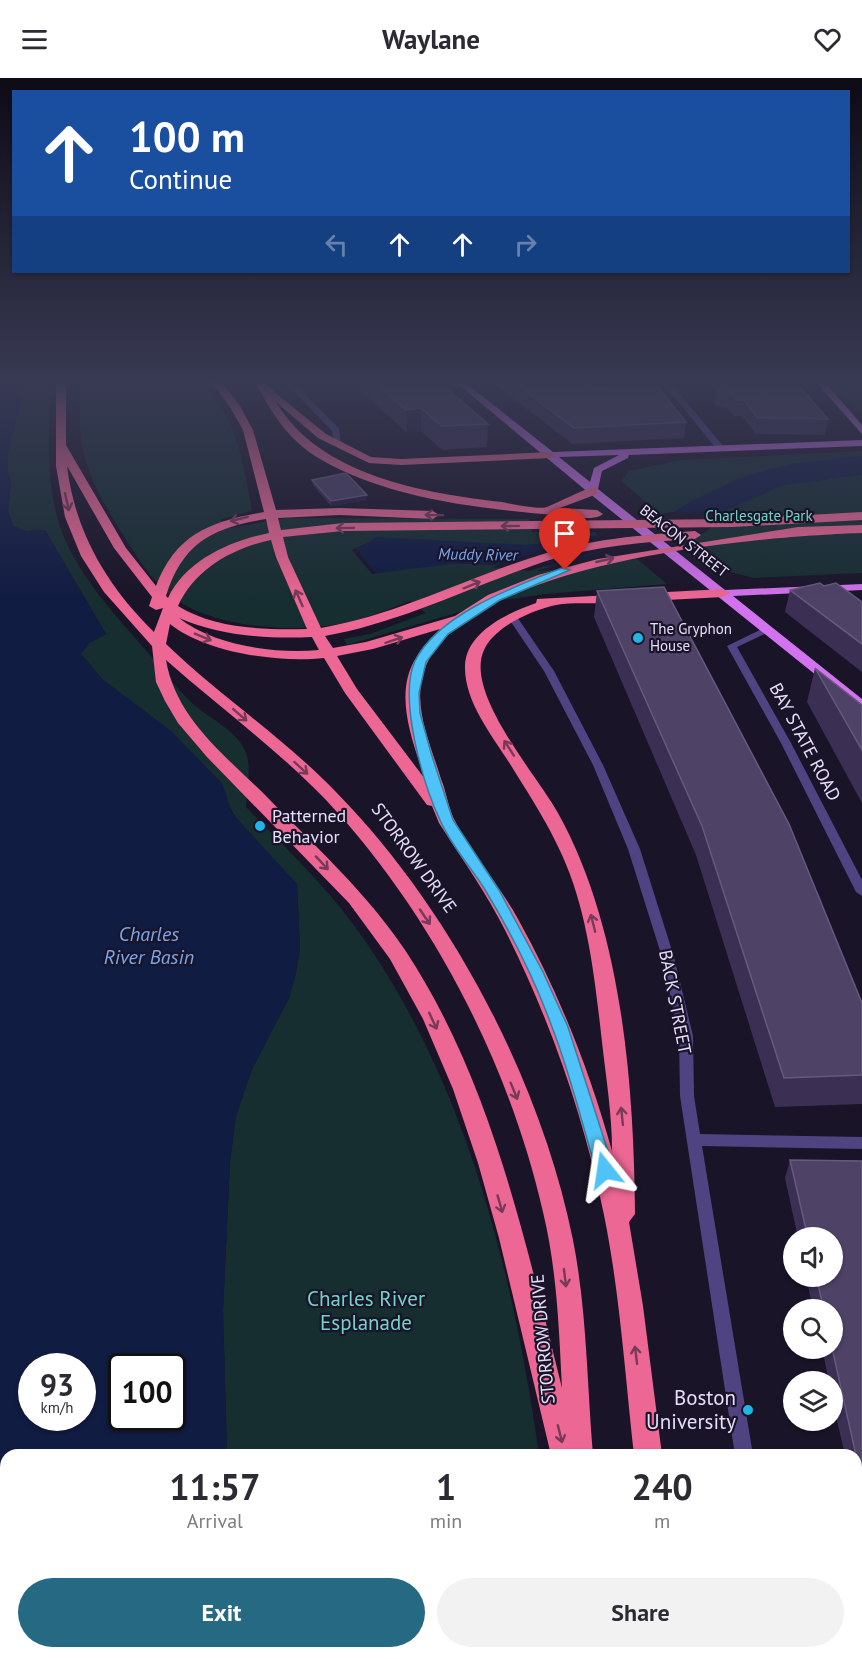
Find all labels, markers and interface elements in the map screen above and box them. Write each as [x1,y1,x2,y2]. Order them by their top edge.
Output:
text: Waylane [382,22,480,56]
icon: menu [18,23,51,56]
icon: heart [811,23,844,56]
text: 100 m [129,109,245,164]
icon: ahead [30,114,108,192]
text: Continue [129,162,232,196]
icon: left [320,228,353,261]
icon: ahead [383,228,416,261]
icon: ahead [446,228,479,261]
icon: right [509,228,542,261]
one-way arrow [62,493,74,512]
street label: BEACON STREET [636,500,733,582]
park label: Charlesgate Park [705,506,813,525]
pin [539,508,590,570]
one-way arrow [424,509,444,521]
one-way arrow [230,514,249,526]
icon: arrive [548,517,581,550]
one-way arrow [501,521,521,532]
one-way arrow [336,522,356,533]
water label: Muddy River [438,543,520,565]
one-way arrow [595,554,614,566]
one-way arrow [462,579,481,590]
one-way arrow [292,589,304,607]
place label: The Gryphon House [650,619,732,655]
marker: The Gryphon House [631,631,645,645]
one-way arrow [194,632,212,643]
one-way arrow [384,634,403,645]
street label: BAY STATE ROAD [765,679,846,805]
one-way arrow [232,708,247,722]
one-way arrow [503,740,515,757]
one-way arrow [294,761,309,775]
street label: STORROW DRIVE [367,798,462,917]
place label: Patterned Behavior [272,804,346,848]
marker: Patterned Behavior [253,819,267,833]
one-way arrow [314,855,328,870]
one-way arrow [419,909,432,926]
one-way arrow [586,914,598,933]
water label: Charles River Basin [104,921,194,970]
street label: BACK STREET [654,948,697,1056]
one-way arrow [428,1012,440,1030]
one-way arrow [509,1081,520,1099]
one-way arrow [616,1106,627,1126]
position arrow [573,1138,637,1202]
one-way arrow [495,1194,506,1213]
map controls [783,1227,843,1431]
button: sound [783,1227,843,1287]
one-way arrow [559,1268,570,1288]
street label: STORROW DRIVE [525,1273,560,1405]
park label: Charles River Esplanade [307,1285,425,1336]
button: search [783,1299,843,1359]
one-way arrow [630,1346,641,1366]
speed limit sign: 100 [108,1353,186,1431]
text: 93 [40,1365,74,1404]
button: layers [783,1371,843,1431]
place label: Boston University [646,1384,736,1435]
text: km/h [41,1398,73,1417]
marker: Boston University [741,1403,755,1417]
one-way arrow [554,1424,566,1443]
text: 11:57 [169,1463,261,1510]
text: 1 [436,1463,456,1510]
text: 240 [632,1463,693,1510]
text: Arrival [187,1508,243,1534]
text: min [430,1508,462,1534]
text: m [654,1508,670,1534]
button: Exit [18,1578,425,1647]
button: Share [437,1578,844,1647]

